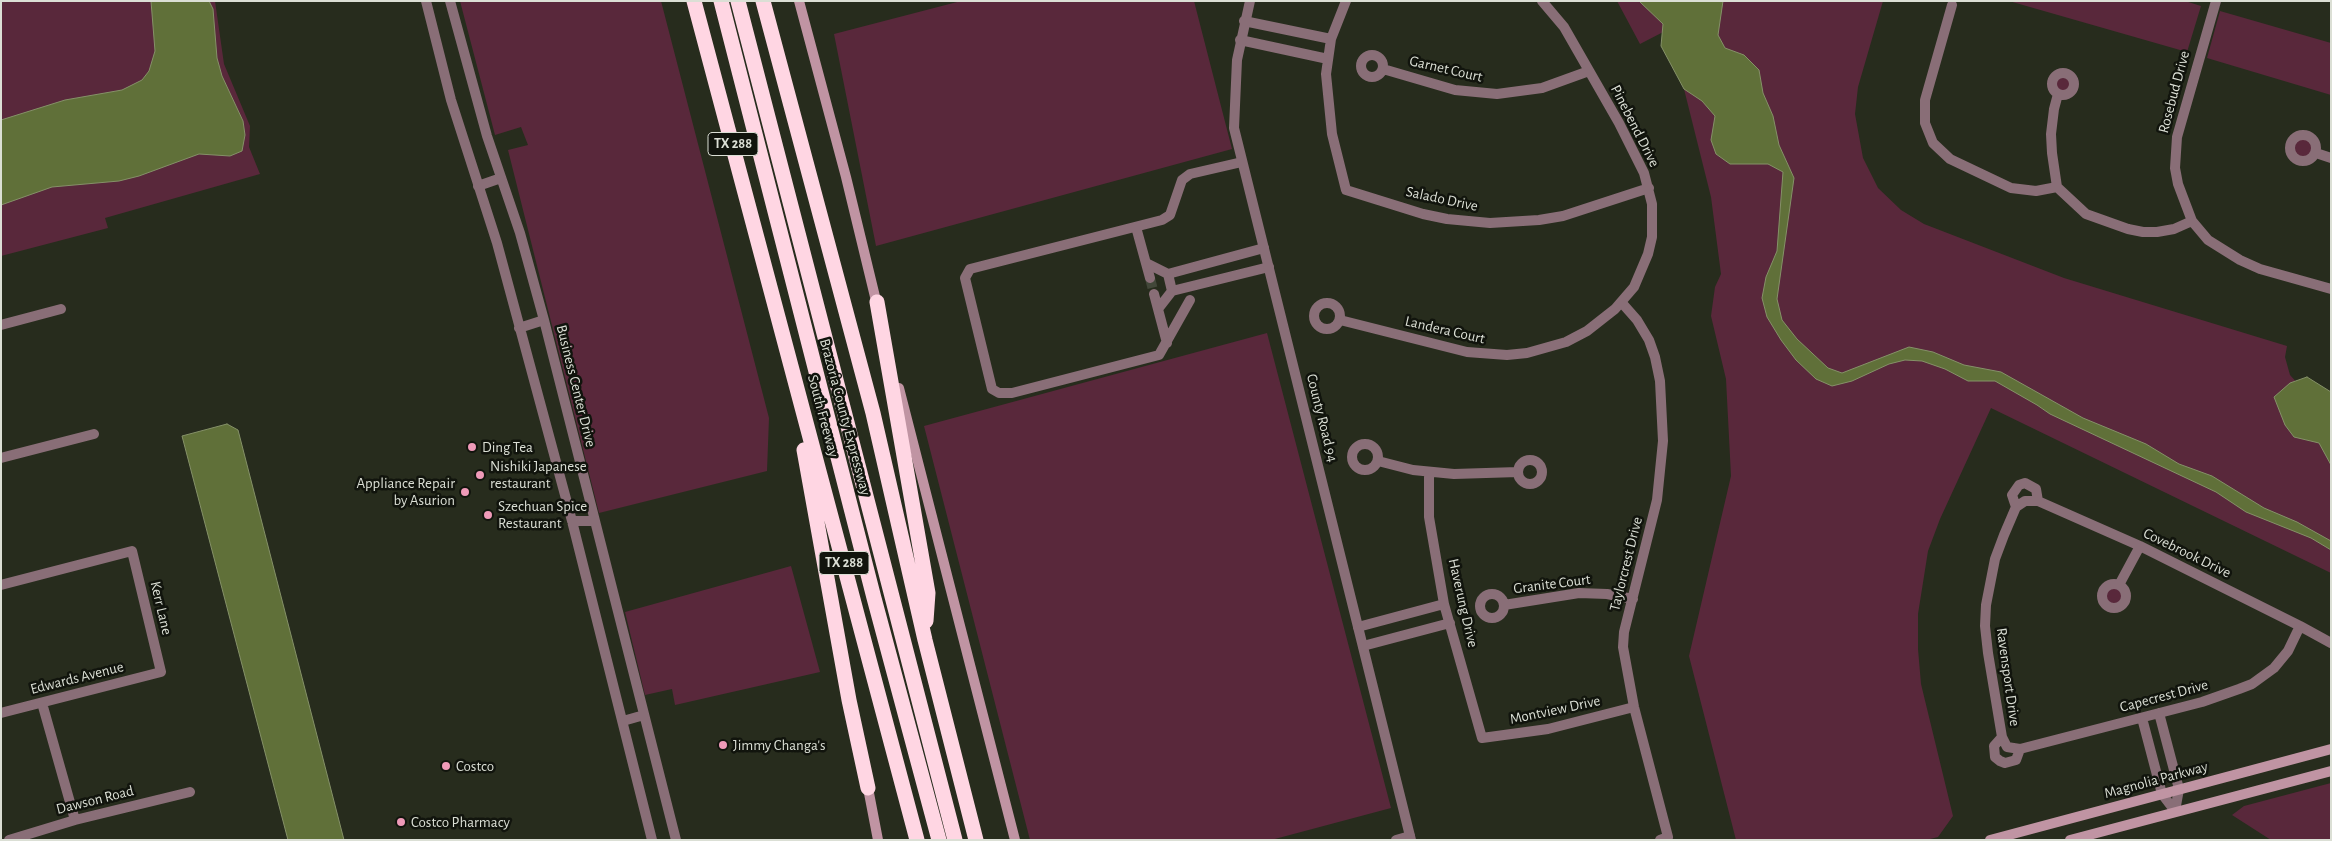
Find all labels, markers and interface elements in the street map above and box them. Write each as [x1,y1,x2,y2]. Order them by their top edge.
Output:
street label: Rosebud Drive [2154,49,2194,135]
street label: Garnet Court [1408,52,1484,86]
street label: Pinebend Drive [1607,82,1663,170]
road number: TX 288 [708,132,758,156]
street label: Salado Drive [1404,183,1480,215]
street label: Landera Court [1403,312,1487,348]
street label: Business Center Drive [552,323,600,449]
street label: Brazoria County Expressway [815,337,875,497]
street label: County Road 94 [1302,372,1342,464]
street label: South Freeway [803,373,843,459]
place label: Ding Tea [482,438,533,456]
marker: Ding Tea [466,441,478,453]
place label: Nishiki Japanese restaurant [490,457,587,492]
marker: Nishiki Japanese restaurant [474,469,486,481]
place label: Appliance Repair by Asurion [357,474,455,509]
marker: Appliance Repair by Asurion [459,486,471,498]
place label: Szechuan Spice Restaurant [498,497,587,532]
marker: Szechuan Spice Restaurant [482,509,494,521]
street label: Taylorcrest Drive [1606,515,1646,613]
street label: Covebrook Drive [2140,524,2234,582]
road number: TX 288 [819,552,869,574]
street label: Haverung Drive [1444,557,1482,649]
street label: Granite Court [1512,570,1592,598]
street label: Kerr Lane [146,579,176,637]
street label: Ravensport Drive [1992,627,2024,727]
street label: Edwards Avenue [28,658,126,698]
street label: Capecrest Drive [2118,676,2210,716]
street label: Montview Drive [1508,692,1602,728]
place label: Jimmy Changa's [733,736,826,754]
marker: Jimmy Changa's [717,739,729,751]
place label: Costco [456,757,494,775]
street label: Magnolia Parkway [2102,758,2210,802]
marker: Costco [440,760,452,772]
street label: Dawson Road [54,782,136,818]
place label: Costco Pharmacy [411,813,510,831]
marker: Costco Pharmacy [395,816,407,828]

